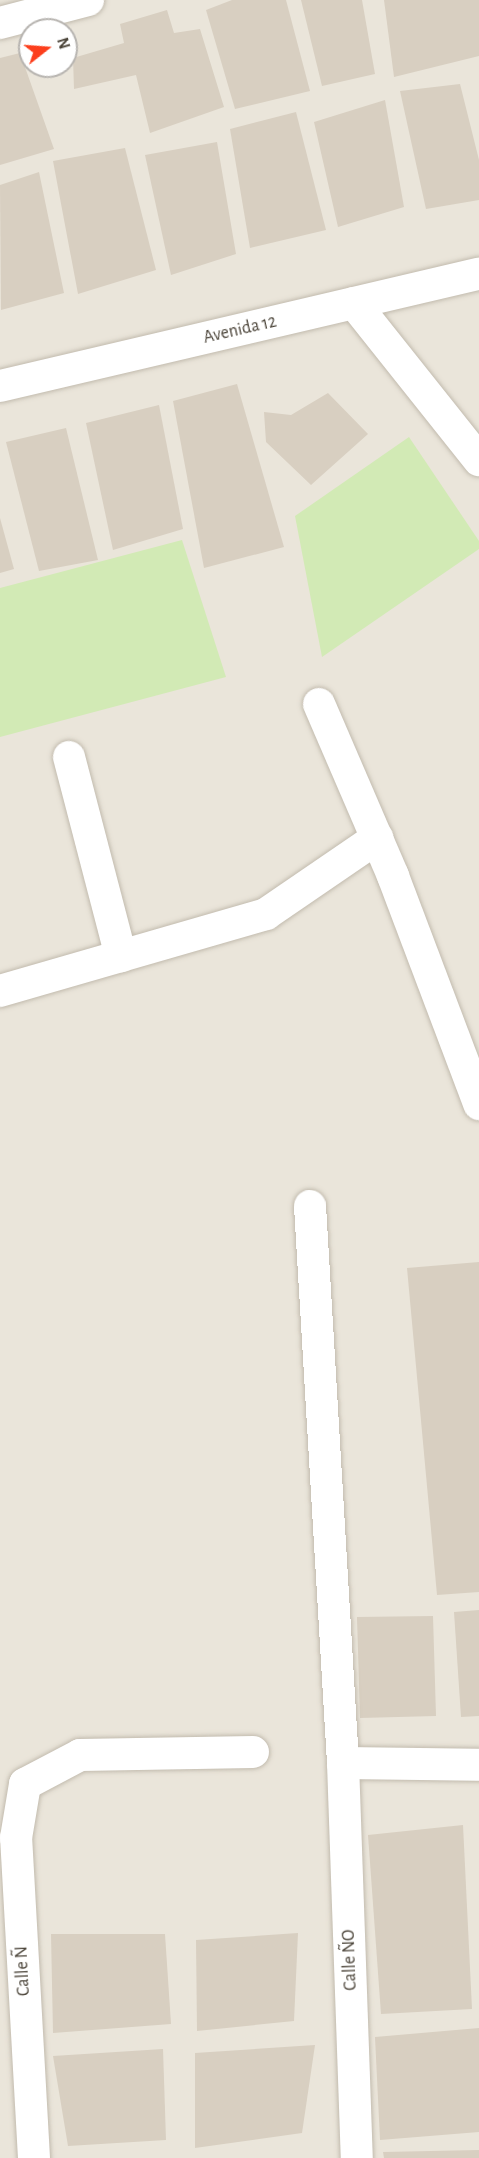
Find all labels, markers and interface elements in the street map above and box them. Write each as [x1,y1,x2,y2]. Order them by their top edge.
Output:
north arrow [18,18,78,78]
text: N [54,36,73,51]
street label: Avenida 12 [201,311,279,349]
street label: Calle ÑO [338,1929,362,1991]
street label: Calle Ñ [11,1945,35,1997]

